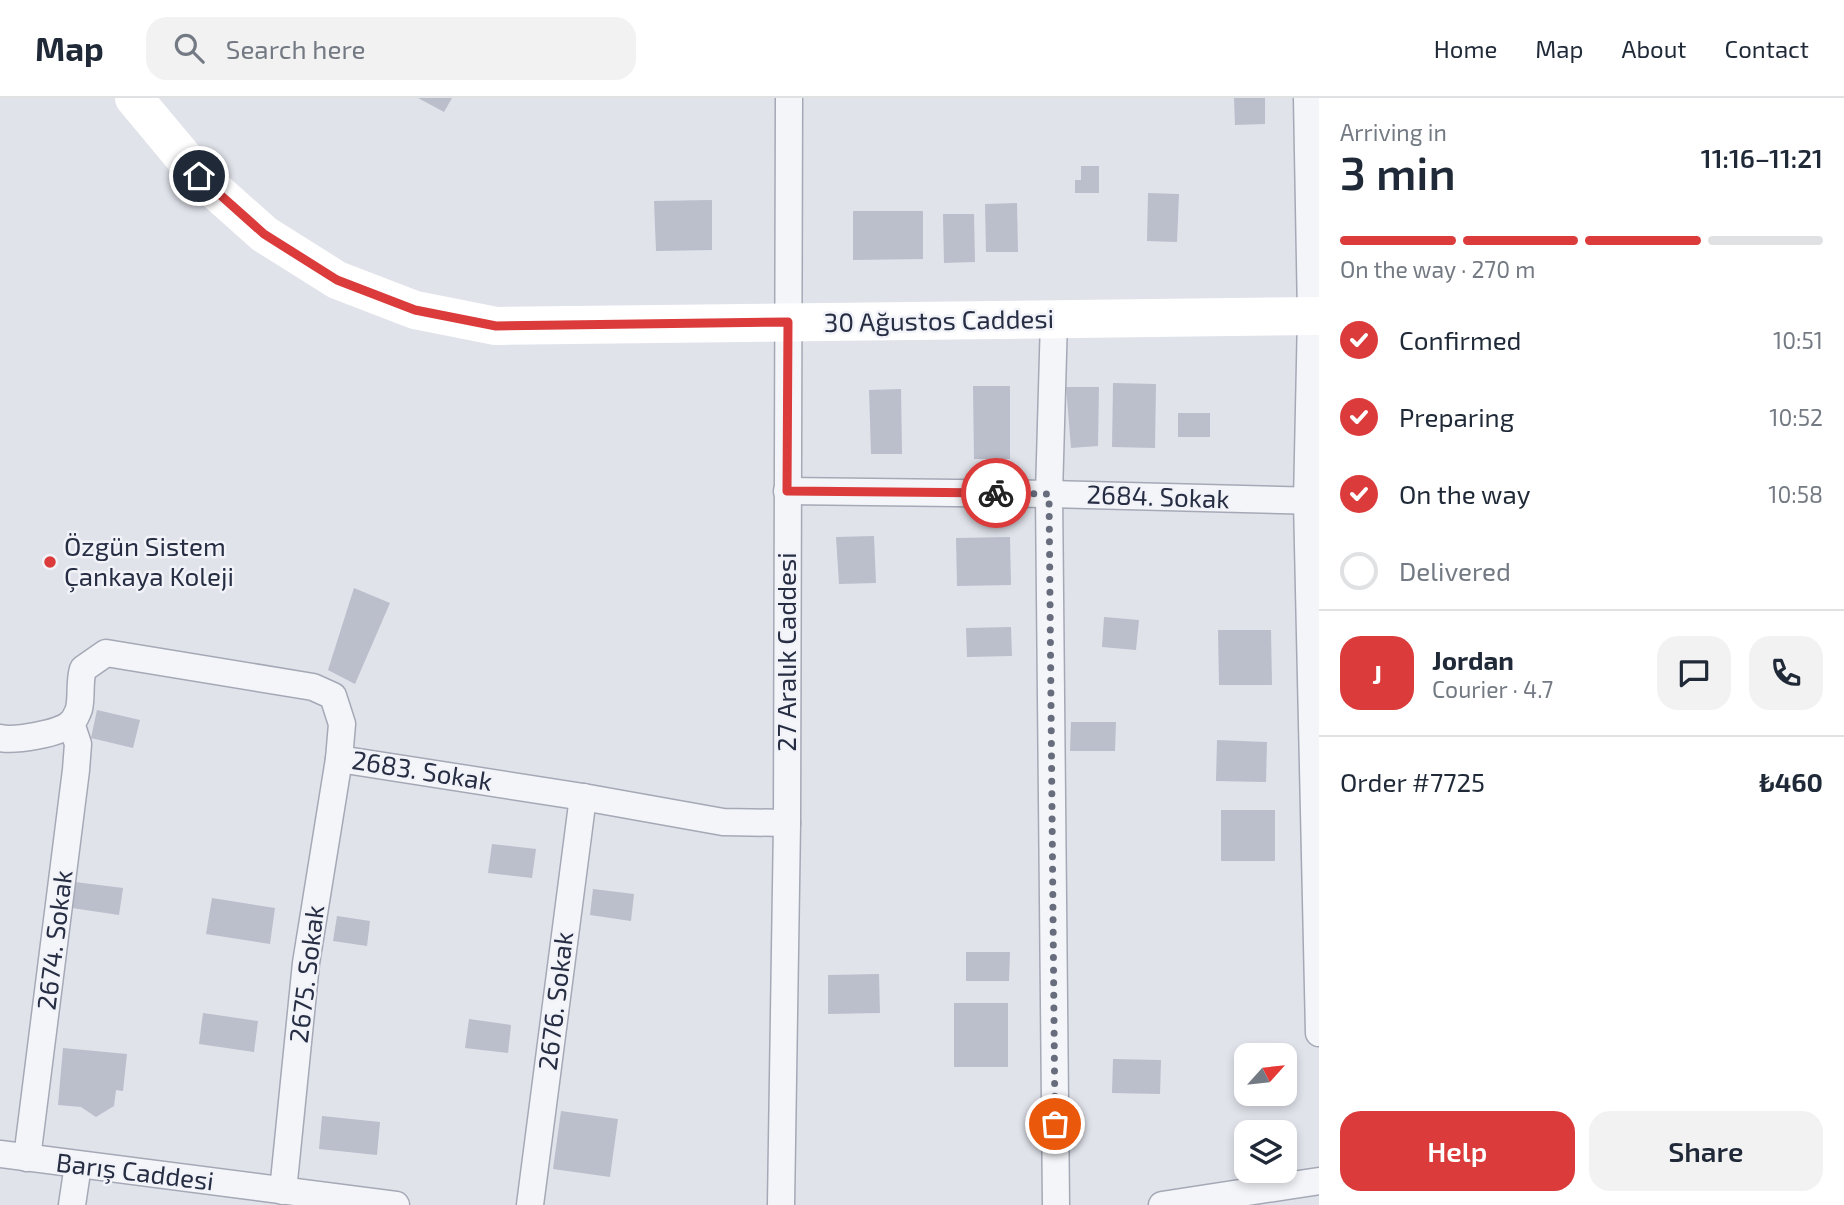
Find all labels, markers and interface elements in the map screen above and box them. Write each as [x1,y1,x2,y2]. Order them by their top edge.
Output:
search box [146,17,636,80]
text: Map [35,28,104,68]
icon: search [170,29,208,67]
text: Search here [226,33,365,64]
text: Home [1434,34,1497,63]
text: Map [1535,34,1583,63]
text: About [1621,34,1687,63]
text: Contact [1725,34,1809,63]
text: Arriving in [1340,118,1447,146]
text: 11:16–11:21 [1701,142,1823,173]
text: 3 min [1340,144,1456,199]
pin [169,146,229,206]
icon: home [180,157,218,195]
text: On the way · 270 m [1340,255,1535,283]
street label: 30 Ağustos Caddesi [824,302,1054,337]
icon: check [1340,321,1378,359]
text: Confirmed [1399,324,1522,355]
text: 10:51 [1773,326,1823,354]
icon: check [1340,398,1378,436]
text: Preparing [1399,401,1514,432]
text: 10:52 [1769,403,1823,431]
courier [961,458,1031,528]
icon: bike [977,474,1015,512]
icon: check [1340,475,1378,513]
street label: 2684. Sokak [1086,478,1230,513]
text: On the way [1399,478,1530,509]
text: 10:58 [1768,480,1823,508]
place label: Özgün Sistem Çankaya Koleji [64,530,234,593]
street label: 27 Aralık Caddesi [770,552,801,752]
marker: Özgün Sistem Çankaya Koleji [42,554,58,570]
text: Delivered [1399,555,1511,586]
button: chat [1657,636,1731,710]
button: phone [1749,636,1823,710]
text: Jordan [1432,644,1514,675]
text: J [1372,658,1382,689]
text: Courier · 4.7 [1432,675,1553,703]
street label: 2683. Sokak [350,743,495,796]
text: Order #7725 [1340,766,1485,797]
text: ₺460 [1759,766,1823,797]
street label: 2674. Sokak [30,868,77,1012]
street label: 2675. Sokak [282,903,329,1044]
street label: 2676. Sokak [531,930,578,1072]
north arrow [1234,1043,1297,1106]
map controls [1234,1043,1297,1183]
pin [1025,1094,1085,1154]
icon: bag [1036,1105,1074,1143]
button: Help [1340,1111,1575,1191]
button: Share [1589,1111,1823,1191]
button: layers [1234,1120,1297,1183]
street label: Barış Caddesi [54,1145,216,1198]

